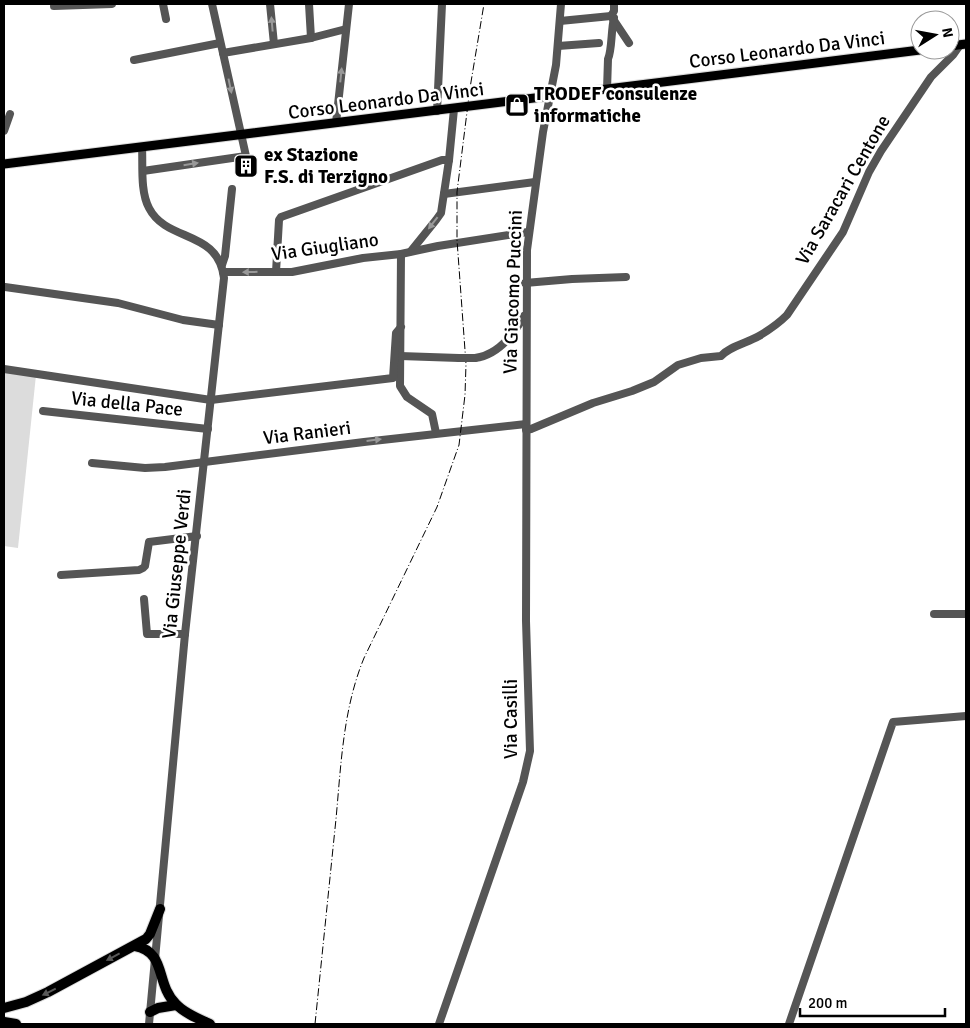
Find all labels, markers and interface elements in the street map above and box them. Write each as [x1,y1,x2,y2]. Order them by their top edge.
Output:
north arrow [910,10,960,60]
one-way arrow [268,16,276,32]
street label: Corso Leonardo Da Vinci [688,26,886,74]
text: N [938,26,957,39]
one-way arrow [337,66,345,82]
street label: Corso Leonardo Da Vinci [287,77,485,125]
one-way arrow [226,78,234,93]
place label: TRODEF consulenze informatiche [534,82,697,128]
shop icon: TRODEF consulenze informatiche [504,92,530,118]
street label: Via Saracari Centone [790,111,896,269]
place label: ex Stazione F.S. di Terzigno [264,143,388,189]
building icon: ex Stazione F.S. di Terzigno [233,153,259,179]
one-way arrow [184,160,200,168]
street label: Via Giacomo Puccini [498,209,528,375]
one-way arrow [428,216,439,229]
street label: Via Giugliano [270,228,380,266]
one-way arrow [241,268,257,276]
street label: Via della Pace [70,386,184,422]
street label: Via Ranieri [262,416,352,450]
one-way arrow [367,436,383,444]
street label: Via Giuseppe Verdi [157,488,197,640]
street label: Via Casilli [499,679,523,759]
one-way arrow [107,953,120,962]
scale bar [800,986,945,1018]
one-way arrow [42,988,56,996]
text: 200 m [808,994,848,1012]

